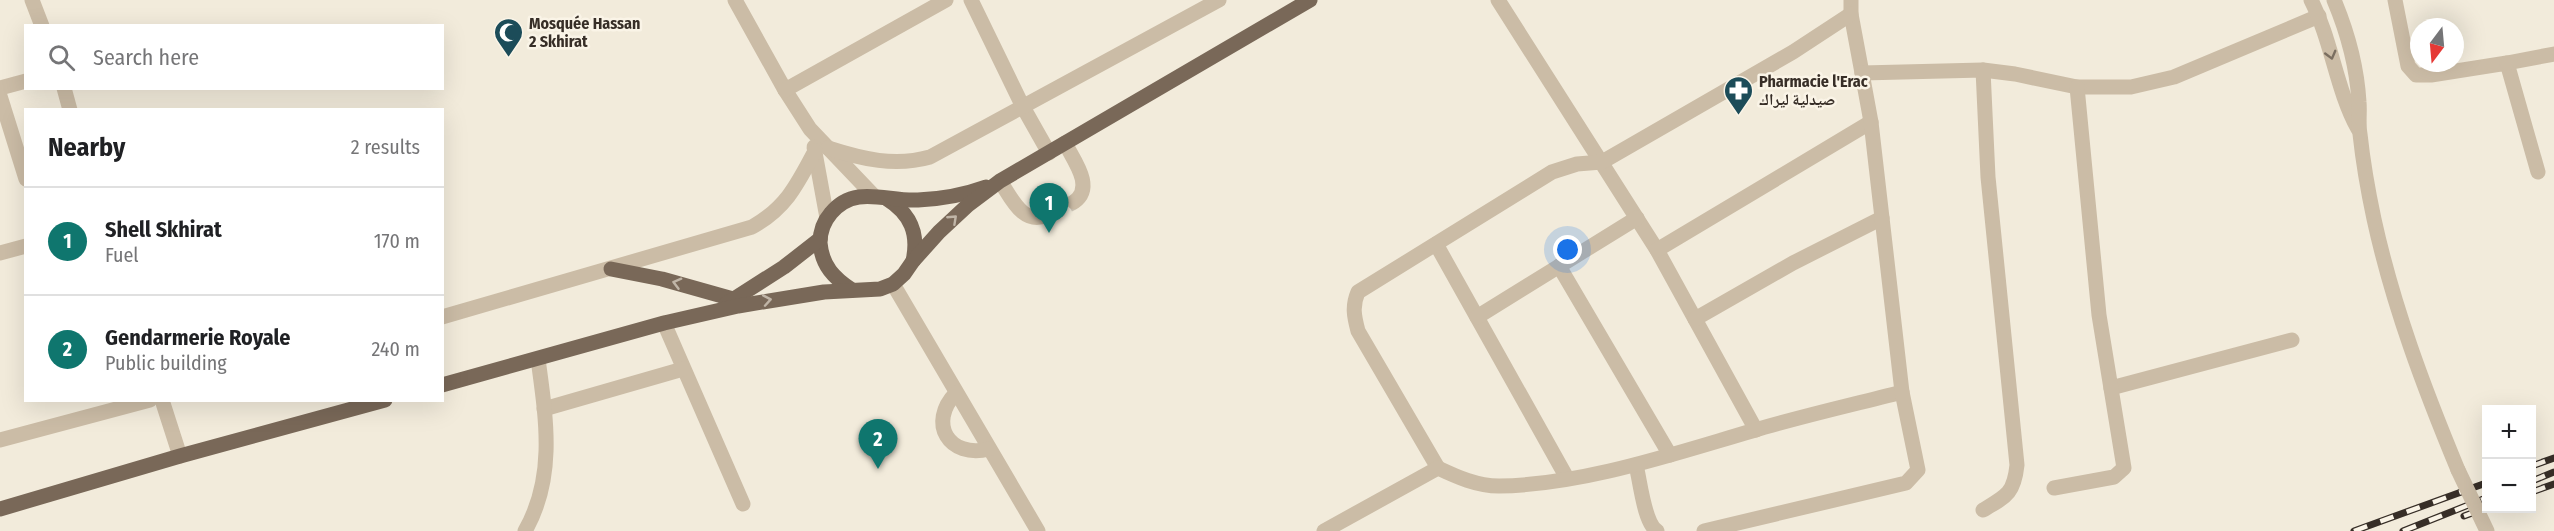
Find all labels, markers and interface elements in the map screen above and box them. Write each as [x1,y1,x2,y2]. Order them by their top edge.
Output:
place label: Mosquée Hassan 2 Skhirat [528,14,640,51]
mosque icon: Mosquée Hassan 2 Skhirat [492,16,524,58]
north arrow [2410,18,2464,72]
search box [24,24,444,90]
icon: search [45,41,78,74]
text: Search here [93,44,199,71]
one-way arrow [2324,49,2336,59]
place label: Pharmacie l'Erac صيدلية ليراك [1759,72,1868,109]
pharmacy icon: Pharmacie l'Erac صيدلية ليراك [1722,74,1754,116]
text: Nearby [48,132,125,163]
text: 2 results [351,135,420,159]
pin: 1 [1030,184,1068,233]
text: Shell Skhirat [105,216,222,243]
one-way arrow [946,216,957,227]
text: 1 [63,229,72,253]
text: 170 m [374,229,420,253]
your location [1553,235,1582,264]
text: Fuel [105,243,139,267]
one-way arrow [672,278,683,290]
one-way arrow [762,294,772,307]
text: Gendarmerie Royale [105,324,290,351]
text: 2 [63,337,72,361]
text: 240 m [371,337,420,361]
text: Public building [105,351,227,375]
map controls [2482,405,2536,513]
button: + [2482,405,2536,459]
pin: 2 [858,420,898,469]
button: − [2482,459,2536,513]

